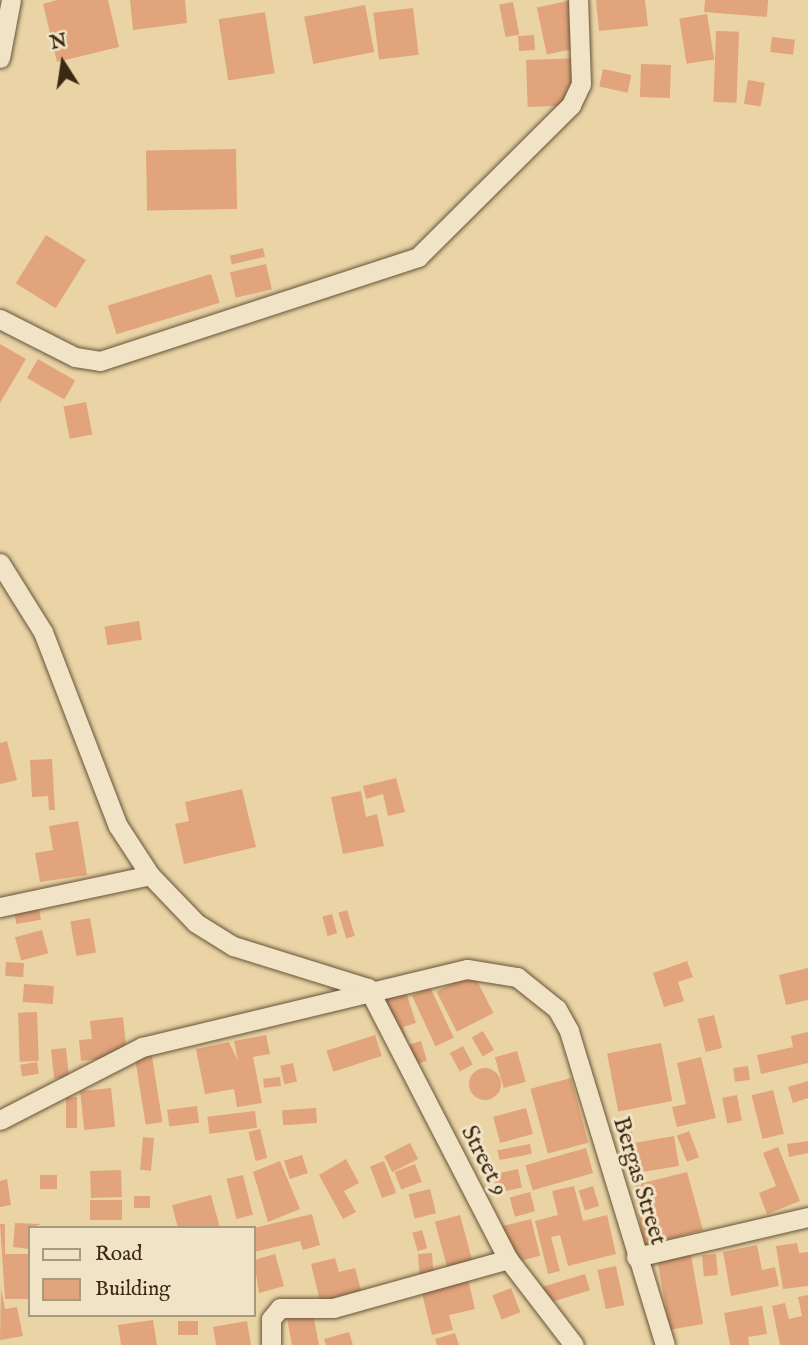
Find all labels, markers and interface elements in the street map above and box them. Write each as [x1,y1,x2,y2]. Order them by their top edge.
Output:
north arrow [28,28,98,98]
text: N [48,29,69,56]
street label: Bergas Street [606,1113,672,1249]
street label: Street 9 [454,1121,514,1201]
legend [28,1226,256,1317]
text: Road [95,1241,142,1268]
text: Building [95,1276,170,1303]

